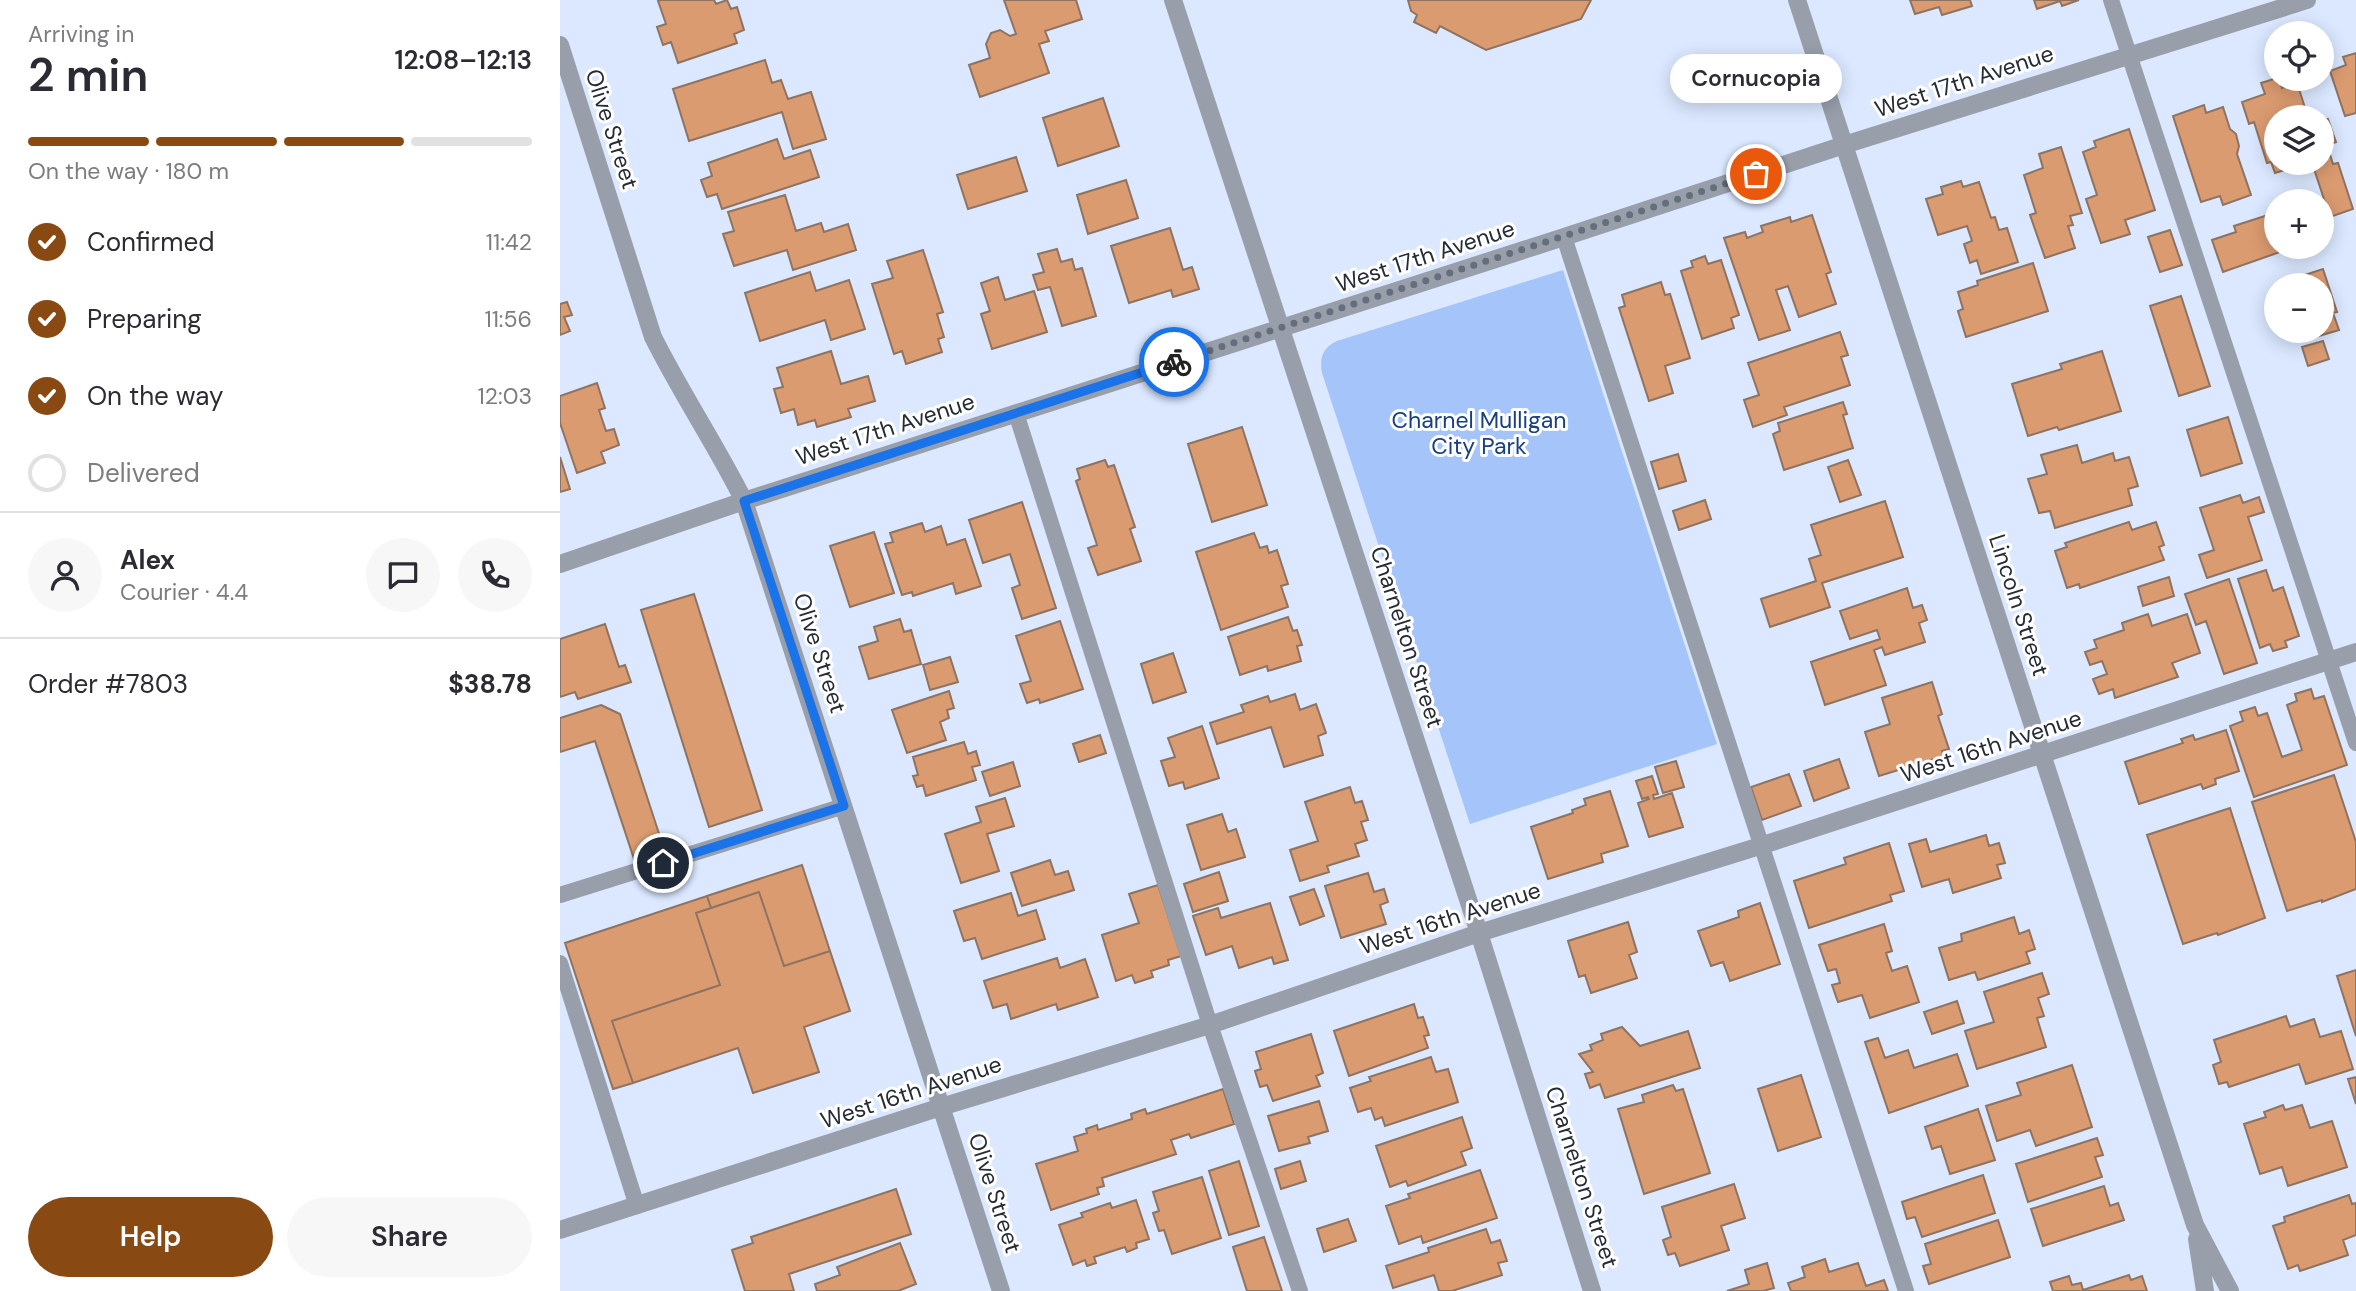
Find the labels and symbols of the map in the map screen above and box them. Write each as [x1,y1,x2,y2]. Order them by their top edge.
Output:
street label: West 17th Avenue [1871,38,2057,124]
callout: Cornucopia [1670,55,1842,104]
street label: Olive Street [579,65,645,193]
pin [1726,144,1786,204]
street label: West 17th Avenue [1332,213,1518,299]
courier [1139,327,1209,397]
street label: West 17th Avenue [792,386,978,472]
park label: Charnel Mulligan City Park [1391,405,1567,461]
street label: Lincoln Street [1982,530,2056,680]
street label: Charnelton Street [1364,543,1450,731]
street label: Olive Street [787,589,853,717]
street label: West 16th Avenue [1897,703,2085,789]
pin [633,833,693,893]
street label: West 16th Avenue [1356,875,1544,961]
street label: West 16th Avenue [817,1049,1005,1135]
street label: Charnelton Street [1539,1083,1625,1271]
street label: Olive Street [962,1129,1028,1257]

